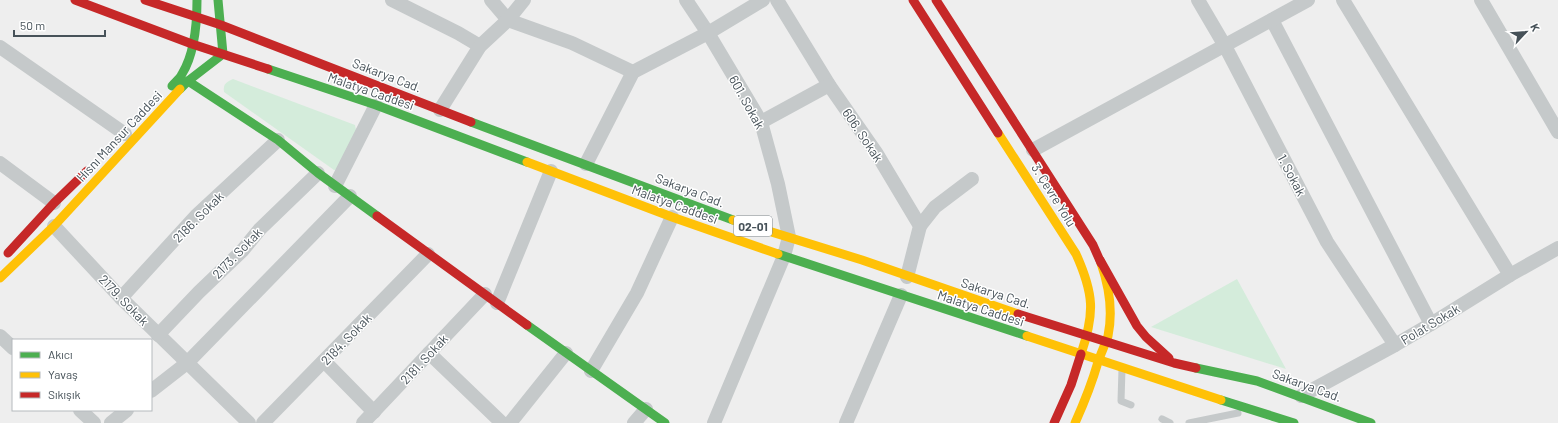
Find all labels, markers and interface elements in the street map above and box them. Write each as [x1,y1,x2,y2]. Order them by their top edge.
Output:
scale bar [14,12,105,38]
north arrow [1506,12,1546,52]
text: 50 m [20,18,45,32]
text: K [1528,21,1543,33]
street label: Sakarya Cad. [350,55,424,95]
street label: Malatya Caddesi [326,69,416,113]
street label: 601. Sokak [726,72,768,132]
street label: Hısnı Mansur Caddesi [73,87,165,185]
street label: 606. Sokak [839,105,887,165]
street label: 1. Sokak [1274,151,1310,199]
street label: 3. Çevre Yolu [1028,160,1080,230]
street label: Sakarya Cad. [653,170,727,210]
street label: Malatya Caddesi [630,181,720,227]
street label: 2186. Sokak [169,188,227,246]
road number: 02-01 [734,216,772,236]
street label: 2173. Sokak [209,224,266,282]
street label: 2179. Sokak [96,271,153,329]
street label: Sakarya Cad. [959,274,1033,312]
street label: Malatya Caddesi [936,286,1026,330]
street label: Polat Sokak [1398,300,1463,348]
street label: 2184. Sokak [317,309,375,368]
street label: 2181. Sokak [397,330,452,387]
legend [12,339,152,411]
text: Akıcı [48,347,73,361]
street label: Sakarya Cad. [1270,365,1344,405]
text: Yavaş [48,367,78,381]
text: Sıkışık [48,387,80,401]

